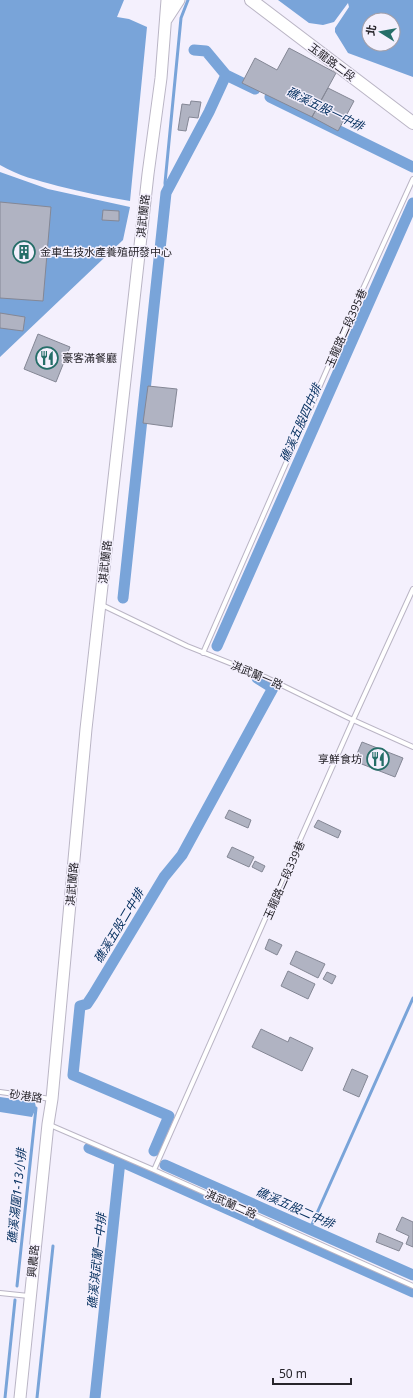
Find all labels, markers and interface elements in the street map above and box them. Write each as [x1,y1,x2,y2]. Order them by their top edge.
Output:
north arrow [361,12,401,52]
text: 北 [362,23,379,37]
street label: 玉龍路二段 [306,39,359,84]
water label: 礁溪五股一中排 [284,82,368,135]
street label: 淇武蘭路 [133,193,152,239]
building icon: 金車生技水產養殖研發中心 [11,239,37,265]
place label: 金車生技水產養殖研發中心 [40,244,172,259]
street label: 玉龍路二段395巷 [321,286,370,370]
restaurant icon: 豪客滿餐廳 [34,345,60,371]
place label: 豪客滿餐廳 [62,350,117,365]
water label: 礁溪五股四中排 [276,379,326,465]
street label: 淇武蘭路 [95,539,114,585]
street label: 淇武蘭一路 [229,657,285,692]
restaurant icon: 享鮮食坊 [365,746,391,772]
place label: 享鮮食坊 [318,751,362,766]
street label: 玉龍路二段339巷 [259,838,308,922]
street label: 淇武蘭路 [62,861,81,907]
water label: 礁溪五股二中排 [90,884,149,966]
street label: 砂港路 [9,1086,43,1105]
water label: 礁溪湯圍1-13小排 [3,1146,30,1244]
water label: 礁溪五股二中排 [253,1183,339,1233]
street label: 淇武蘭二路 [203,1186,259,1222]
water label: 礁溪淇武蘭一中排 [83,1210,110,1310]
street label: 興農路 [23,1244,42,1278]
scale bar [273,1360,351,1386]
text: 50 m [279,1365,307,1382]

